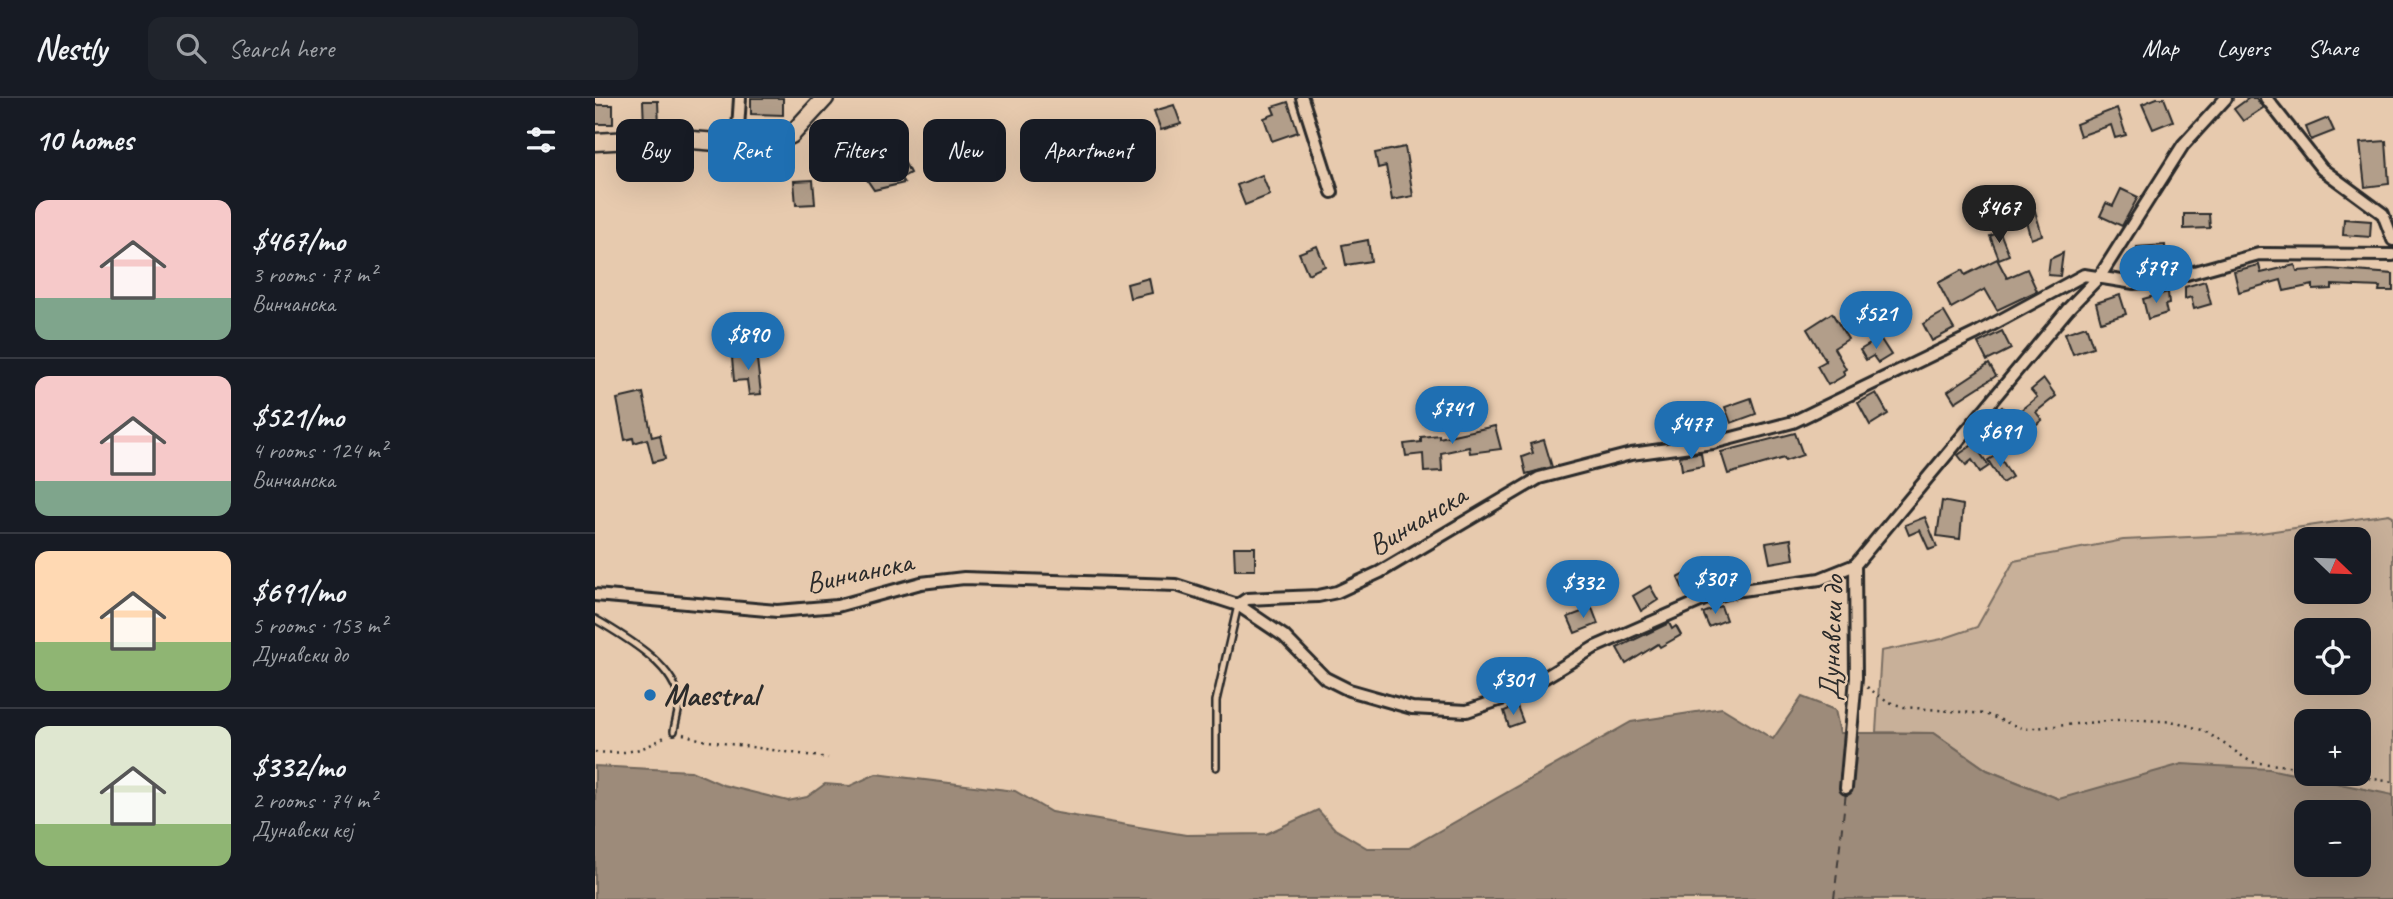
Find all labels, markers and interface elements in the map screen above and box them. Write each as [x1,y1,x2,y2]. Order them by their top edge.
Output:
search box [148,17,638,80]
text: Nestly [35,27,106,69]
icon: search [172,29,210,67]
text: Search here [228,32,334,65]
text: Map [2142,33,2179,63]
text: Layers [2217,33,2270,63]
text: Share [2308,33,2358,63]
chip: Buy [616,119,694,182]
chip: Rent [708,119,795,182]
chip: Filters [809,119,909,182]
chip: New [923,119,1006,182]
chip: Apartment [1020,119,1156,182]
text: 10 homes [35,121,133,159]
icon: filters [522,121,560,159]
pin: $467 [1958,186,2040,245]
text: $467 [1978,193,2020,222]
text: $467/mo [252,222,345,260]
icon: home [91,228,175,312]
pin: $797 [2115,246,2197,305]
text: $797 [2136,253,2176,282]
text: 3 rooms · 77 m² [252,260,376,289]
text: Винчанска [252,289,335,318]
pin: $521 [1835,292,1917,351]
text: $521 [1855,299,1897,328]
pin: $890 [707,313,789,372]
text: $890 [727,320,769,349]
pin: $741 [1411,386,1493,446]
text: $741 [1431,394,1473,423]
text: $521/mo [252,398,344,436]
pin: $477 [1650,402,1732,461]
icon: home [91,404,175,488]
text: $477 [1670,409,1712,438]
pin: $691 [1959,410,2041,469]
text: $691 [1979,417,2021,446]
text: 4 rooms · 124 m² [252,436,387,465]
text: Винчанска [252,465,335,494]
street label: Винчанска [1361,474,1475,564]
north arrow [2294,527,2371,604]
map controls [2294,527,2371,877]
street label: Винчанска [802,542,918,602]
pin: $307 [1674,556,1756,616]
pin: $332 [1542,560,1624,620]
text: $307 [1694,564,1736,593]
text: $332 [1562,568,1604,597]
text: $691/mo [252,573,345,611]
street label: Дунавски до [1810,573,1852,701]
icon: home [91,579,175,663]
text: 5 rooms · 153 m² [252,611,387,640]
button: locate [2294,618,2371,695]
text: Дунавски до [252,640,348,669]
pin: $301 [1472,658,1554,717]
text: $301 [1492,665,1534,694]
place label: Maestral [664,676,764,714]
marker: Maestral [642,687,658,703]
button: + [2294,709,2371,786]
text: $332/mo [252,748,344,786]
icon: home [91,754,175,838]
text: 2 rooms · 74 m² [252,786,376,815]
button: − [2294,800,2371,877]
text: Дунавски кеј [252,815,353,844]

